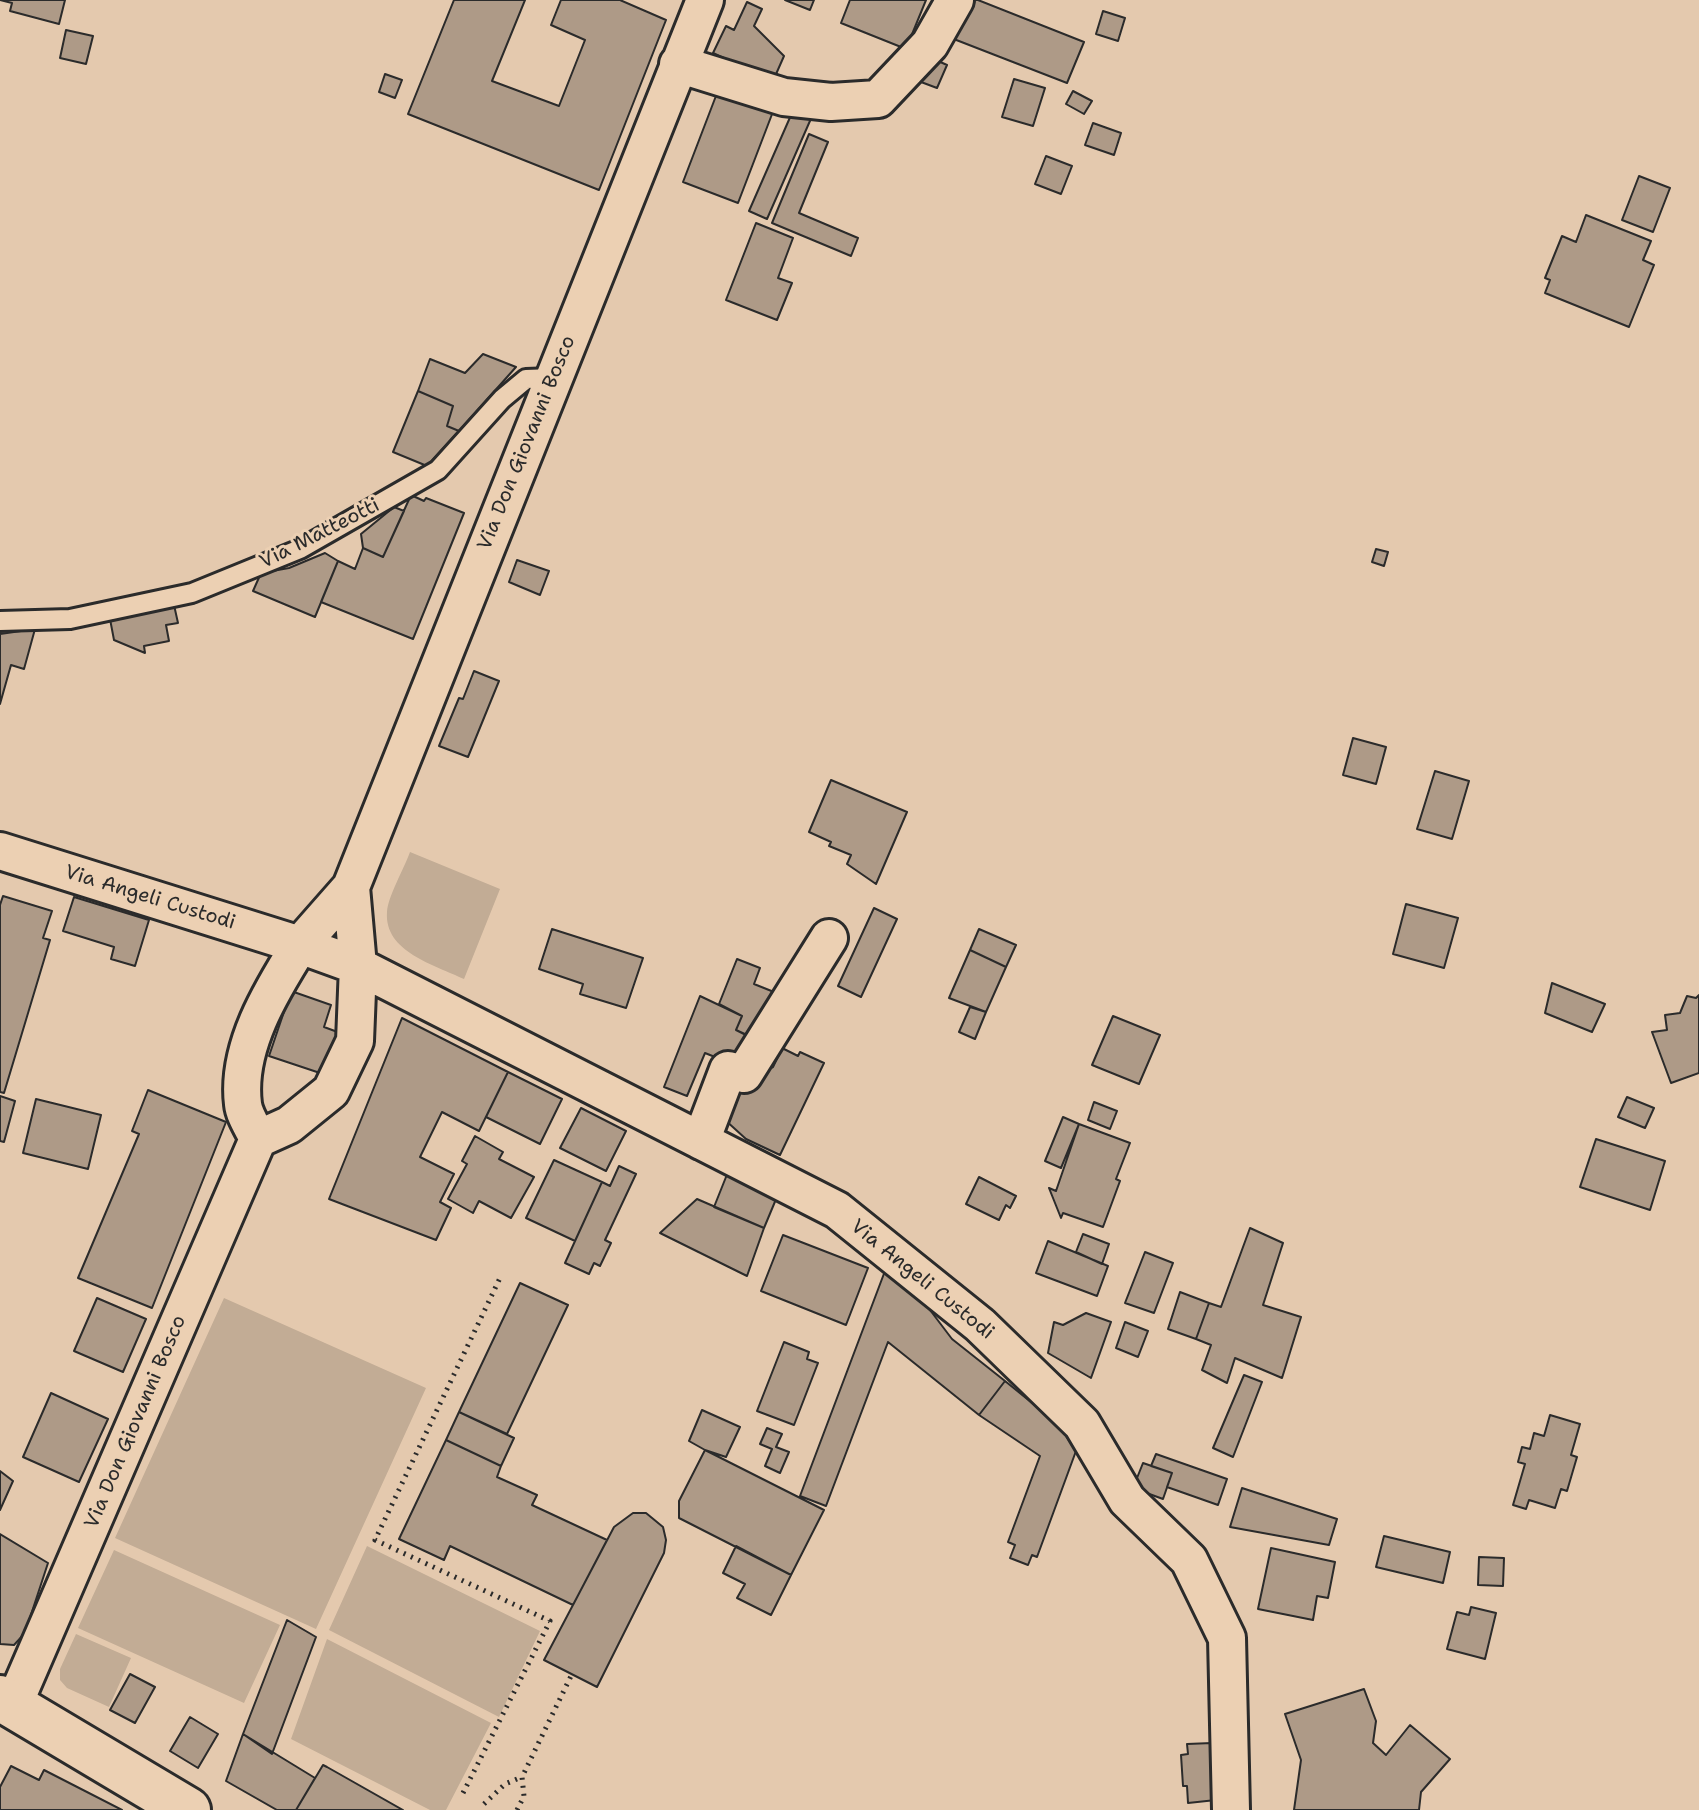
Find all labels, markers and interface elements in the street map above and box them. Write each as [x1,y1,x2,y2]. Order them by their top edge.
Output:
street label: Via Don Giovanni Bosco [473,332,581,554]
street label: Via Matteotti [256,493,384,575]
street label: Via Angeli Custodi [62,861,238,935]
street label: Via Angeli Custodi [846,1215,998,1345]
street label: Via Don Giovanni Bosco [80,1312,192,1532]

